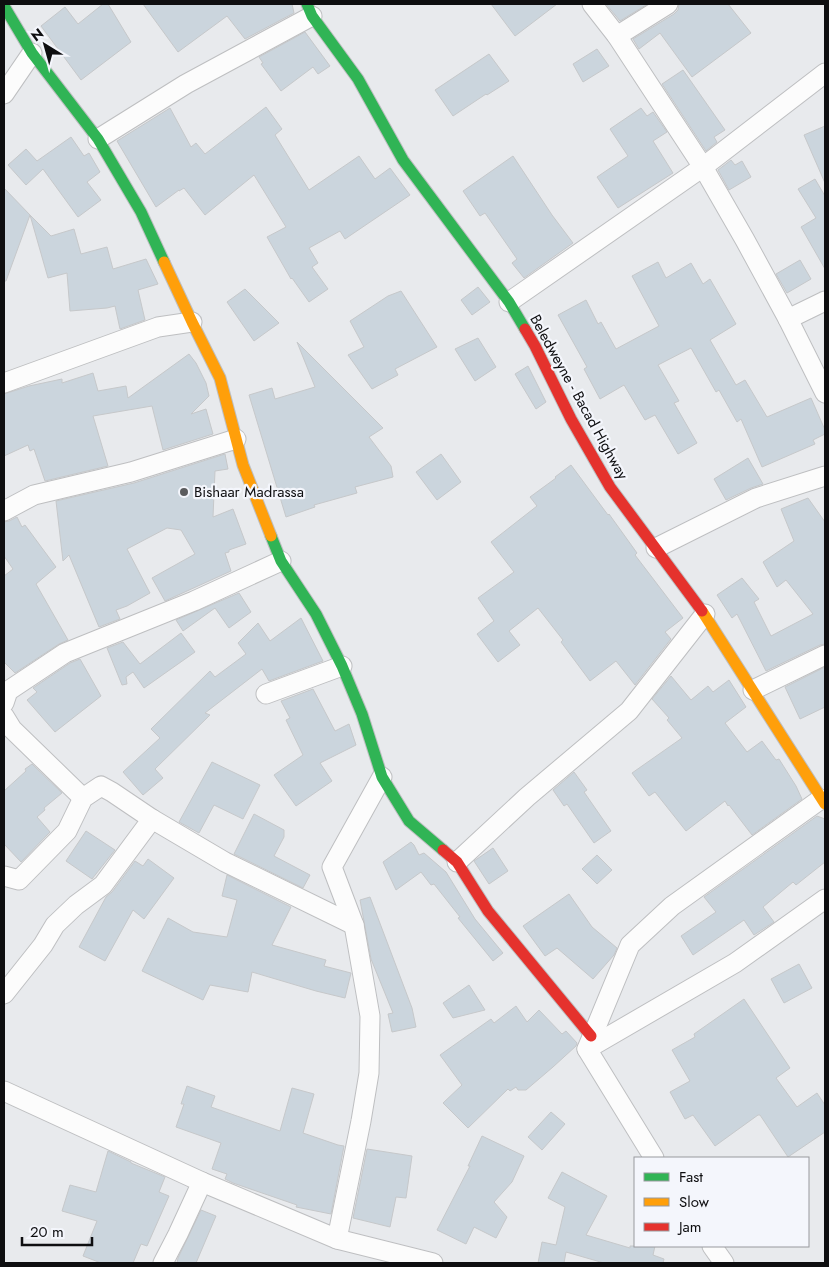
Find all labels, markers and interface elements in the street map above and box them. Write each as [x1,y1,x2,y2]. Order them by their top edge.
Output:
north arrow [20,20,70,70]
text: N [27,23,48,46]
street label: Beledweyne - Bacad Highway [524,311,634,484]
place label: Bishaar Madrassa [194,481,304,503]
marker: Bishaar Madrassa [178,486,190,498]
legend [634,1157,809,1247]
text: Fast [679,1166,703,1188]
text: Slow [679,1191,710,1213]
scale bar [22,1214,92,1246]
text: Jam [677,1216,702,1238]
text: 20 m [30,1221,64,1243]

